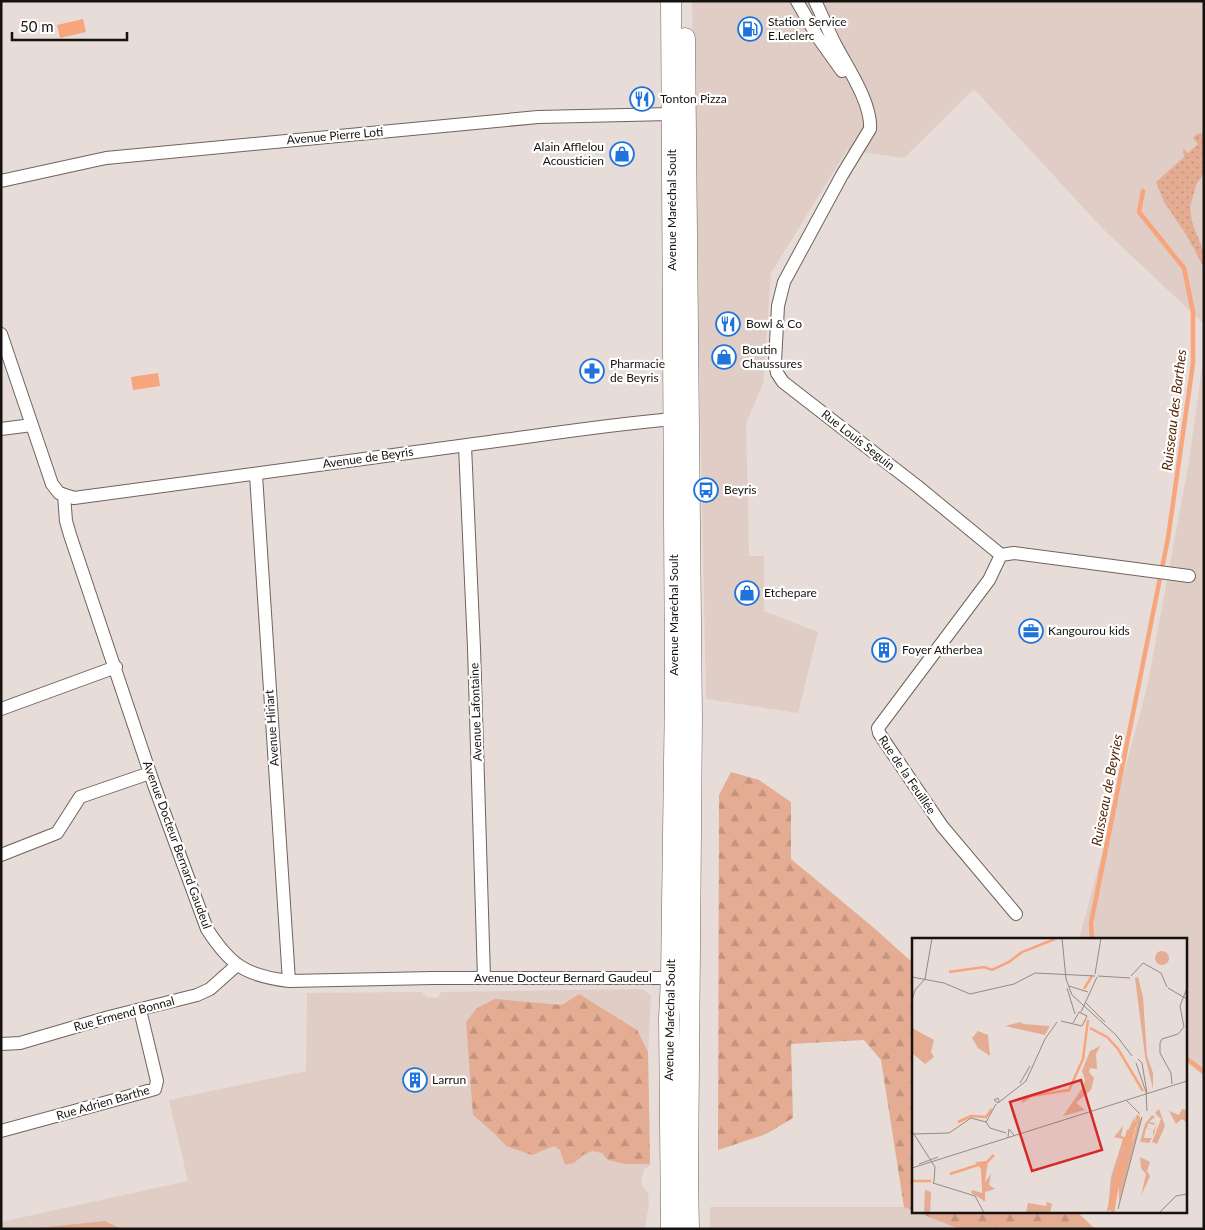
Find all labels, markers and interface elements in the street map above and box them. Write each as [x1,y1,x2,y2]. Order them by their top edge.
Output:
scale bar [12,10,128,42]
place label: Station Service E.Leclerc [768,14,847,43]
fuel station icon: Station Service E.Leclerc [737,16,763,42]
text: 50 m [20,17,54,35]
restaurant icon: Tonton Pizza [629,86,655,112]
place label: Tonton Pizza [660,91,727,106]
street label: Avenue Pierre Loti [286,124,384,147]
place label: Alain Afflelou Acousticien [533,139,604,168]
shop icon: Alain Afflelou Acousticien [609,141,635,167]
street label: Avenue Maréchal Soult [664,149,679,271]
restaurant icon: Bowl & Co [715,311,741,337]
place label: Bowl & Co [746,316,802,331]
place label: Boutin Chaussures [742,342,802,371]
shop icon: Boutin Chaussures [711,344,737,370]
water label: Ruisseau des Barthes [1158,348,1189,472]
place label: Pharmacie de Beyris [610,356,665,385]
pharmacy icon: Pharmacie de Beyris [579,358,605,384]
street label: Rue Louis Seguin [819,406,898,473]
street label: Avenue de Beyris [322,444,414,471]
bus stop icon: Beyris [693,477,719,503]
place label: Beyris [724,482,756,497]
street label: Avenue Maréchal Soult [666,554,681,676]
shop icon: Etchepare [734,580,760,606]
place label: Etchepare [764,585,817,600]
office icon: Kangourou kids [1018,618,1044,644]
place label: Kangourou kids [1048,623,1130,638]
building icon: Foyer Atherbea [871,637,897,663]
place label: Foyer Atherbea [902,642,983,657]
street label: Avenue Lafontaine [466,663,485,761]
street label: Avenue Hiriart [261,689,282,767]
street label: Rue de la Feuillée [876,732,939,817]
water label: Ruisseau de Beyries [1087,732,1126,847]
street label: Avenue Docteur Bernard Gaudeul [140,759,215,931]
inset map [912,938,1188,1212]
street label: Avenue Maréchal Soult [661,958,678,1081]
street label: Avenue Docteur Bernard Gaudeul [474,970,652,985]
street label: Rue Ermend Bonnal [72,993,176,1034]
building icon: Larrun [402,1067,428,1093]
place label: Larrun [432,1072,466,1087]
street label: Rue Adrien Barthe [54,1082,151,1123]

